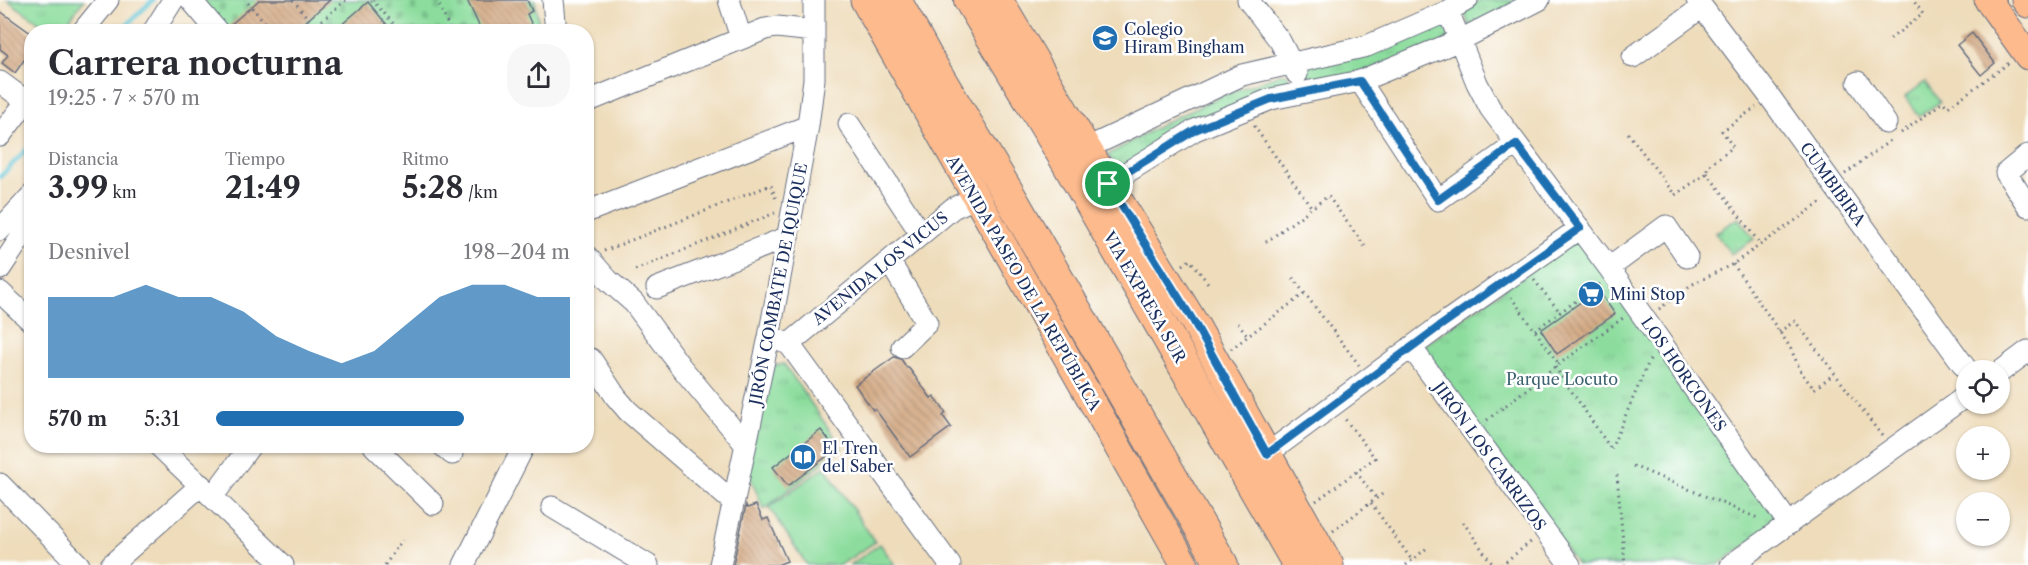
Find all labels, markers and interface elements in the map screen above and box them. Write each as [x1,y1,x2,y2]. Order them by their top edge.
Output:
place label: Colegio Hiram Bingham [1124,19,1245,57]
school or university icon: Colegio Hiram Bingham [1090,23,1120,53]
text: Carrera nocturna [48,43,343,84]
button: share [507,44,570,107]
text: 19:25 · 7 × 570 m [48,86,200,110]
street label: CUMBIBIRA [1796,138,1871,231]
text: Distancia [48,149,119,169]
text: Tiempo [225,149,285,169]
text: Ritmo [402,149,449,169]
street label: AVENIDA PASEO DE LA REPÚBLICA [942,151,1106,415]
pin [1082,158,1133,209]
street label: JIRÓN COMBATE DE IQUIQUE [744,161,811,410]
icon: arrive [1091,167,1124,200]
text: 3.99 [48,169,108,206]
text: 21:49 [225,169,301,206]
text: 5:28 [402,169,464,206]
text: km [108,182,137,202]
text: /km [464,182,498,202]
street label: AVENIDA LOS VICUS [807,207,952,330]
street label: VIA EXPRESA SUR [1099,227,1191,367]
text: Desnivel [48,240,130,264]
text: 198–204 m [463,240,570,264]
supermarket icon: Mini Stop [1576,279,1606,309]
place label: Mini Stop [1610,284,1685,304]
street label: LOS HORCONES [1637,313,1731,435]
map controls [1956,360,2010,546]
button: locate [1956,360,2010,414]
park label: Parque Locuto [1506,369,1618,389]
street label: JIRÓN LOS CARRIZOS [1428,375,1551,534]
text: 570 m [48,407,107,431]
text: 5:31 [144,407,180,431]
button: + [1956,426,2010,480]
place label: El Tren del Saber [822,438,893,476]
library icon: El Tren del Saber [788,442,818,472]
button: − [1956,492,2010,546]

